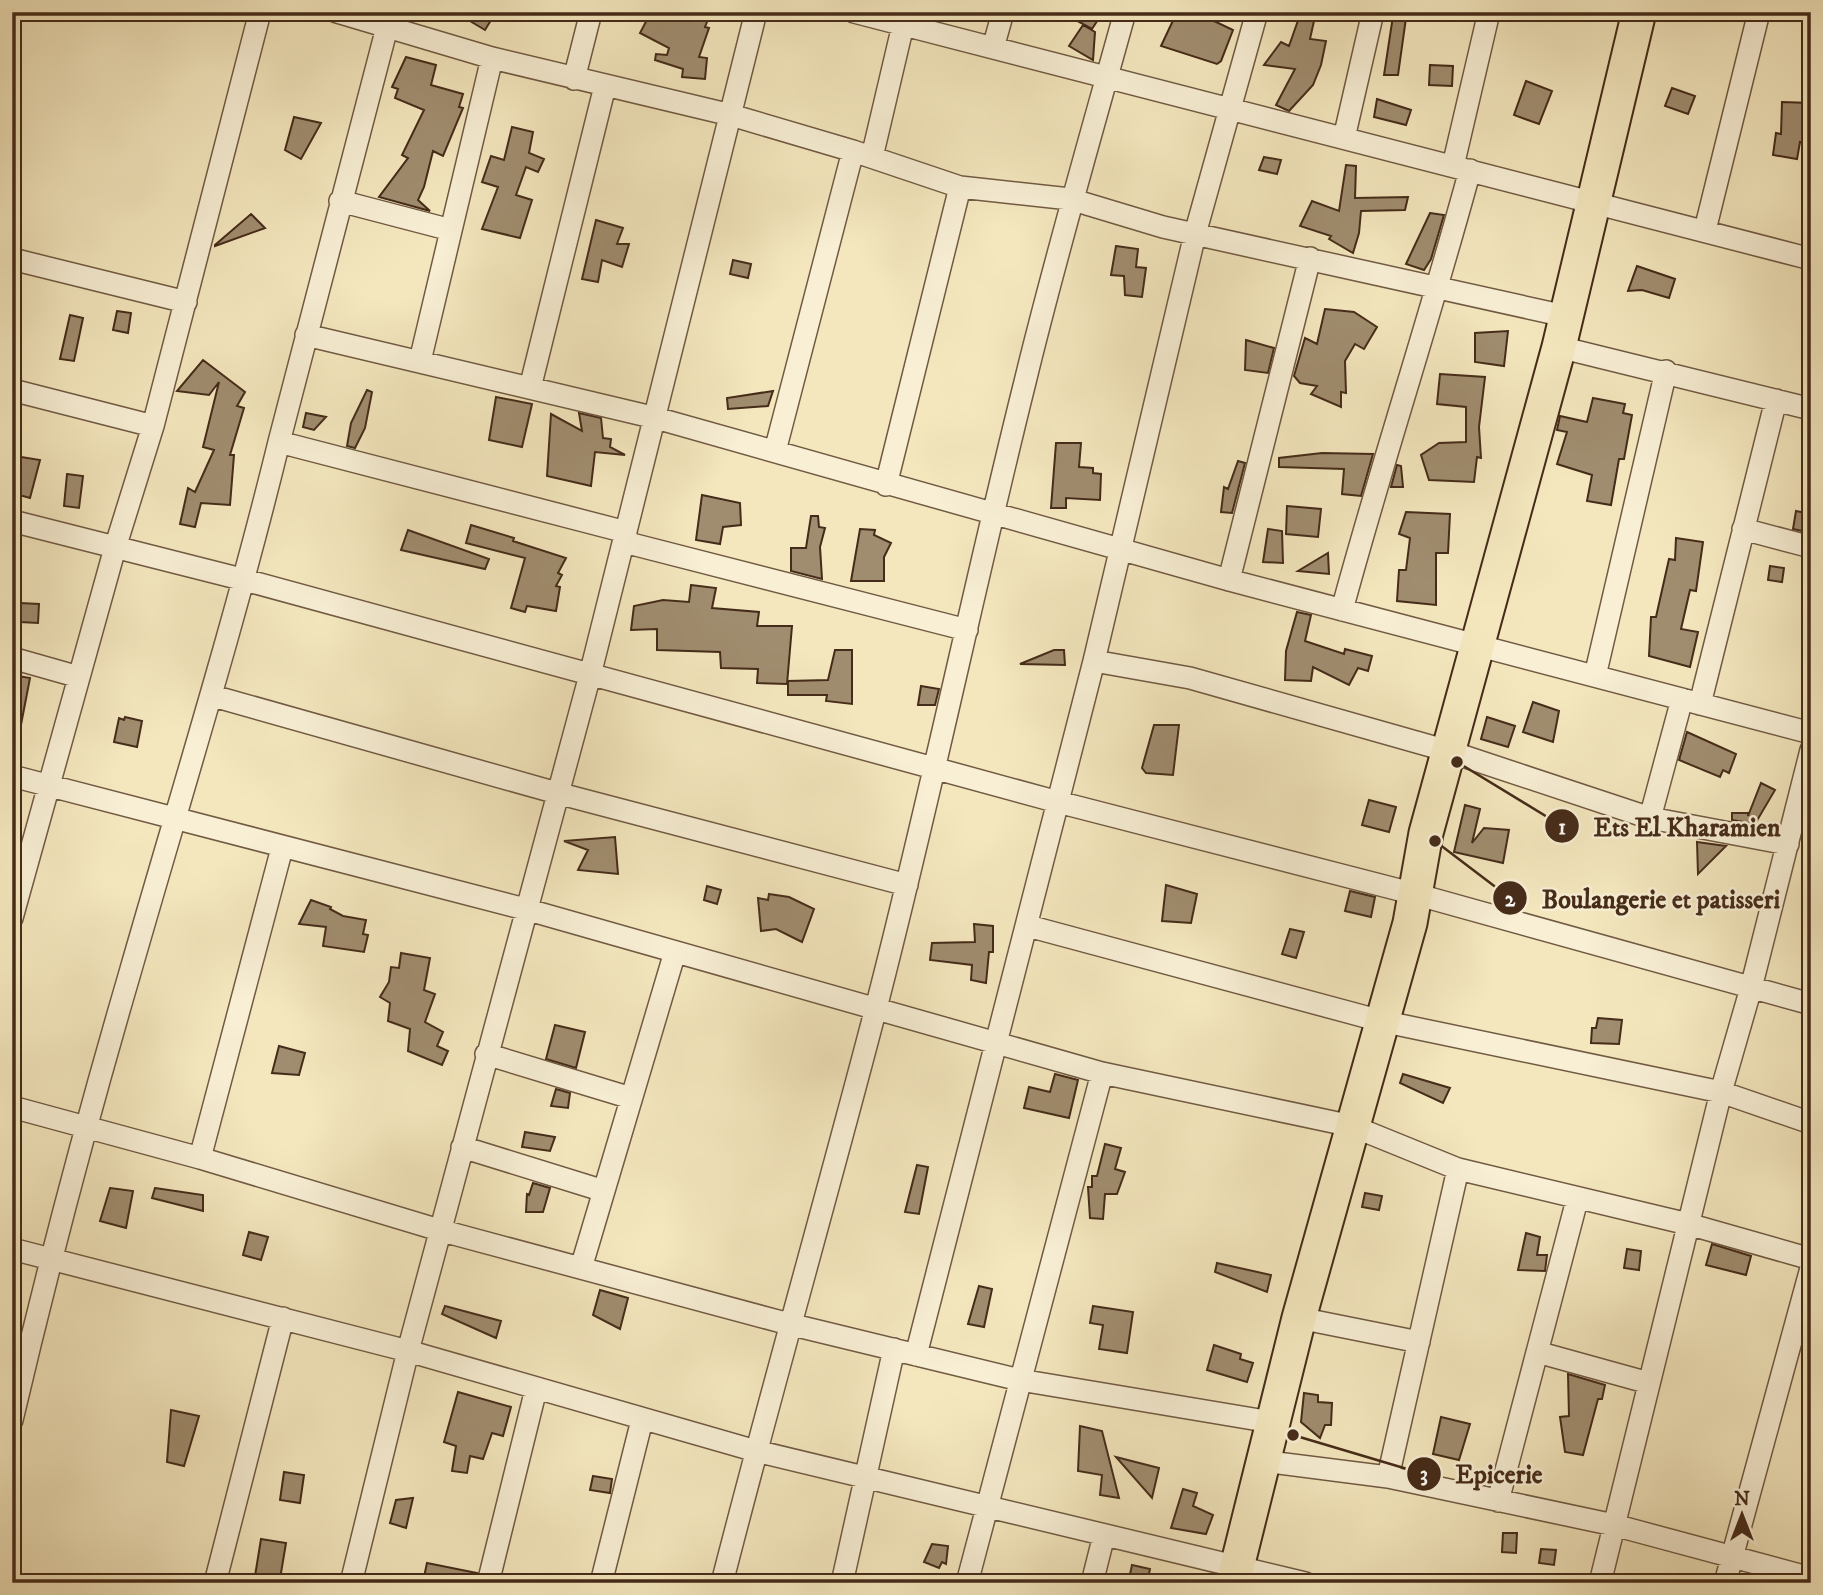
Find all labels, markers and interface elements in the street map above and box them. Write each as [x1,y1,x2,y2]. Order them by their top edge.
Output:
callout: Ets El Kharamien [1545,803,1795,850]
text: Ets El Kharamien [1593,812,1781,845]
text: 1 [1558,815,1566,841]
callout: Boulangerie et patisseri [1493,875,1794,922]
text: Boulangerie et patisseri [1542,884,1781,917]
text: 2 [1505,887,1516,913]
callout: Epicerie [1406,1451,1557,1498]
text: Epicerie [1455,1459,1543,1492]
text: 3 [1420,1462,1428,1488]
north arrow [1708,1480,1778,1550]
text: N [1734,1488,1750,1511]

